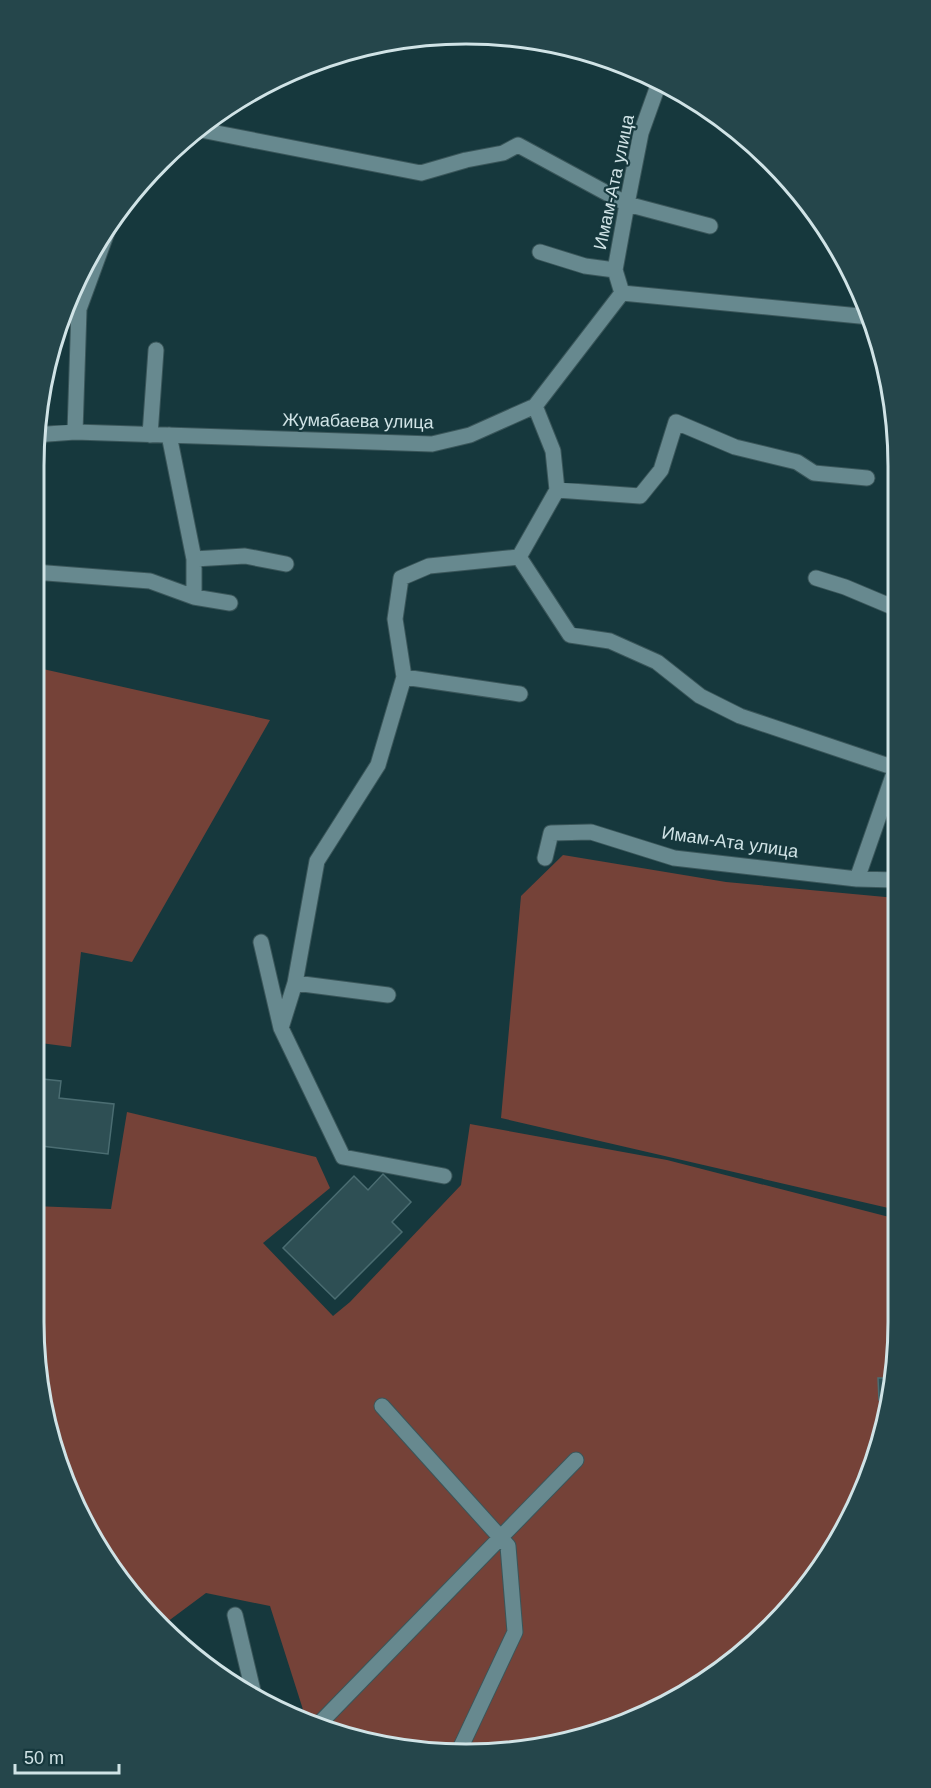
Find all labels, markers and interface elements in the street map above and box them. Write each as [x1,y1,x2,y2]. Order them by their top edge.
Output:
street label: Имам-Ата улица [590,112,638,251]
street label: Жумабаева улица [282,410,435,432]
street label: Имам-Ата улица [660,823,801,862]
scale bar [15,1737,118,1775]
text: 50 m [24,1748,64,1768]

